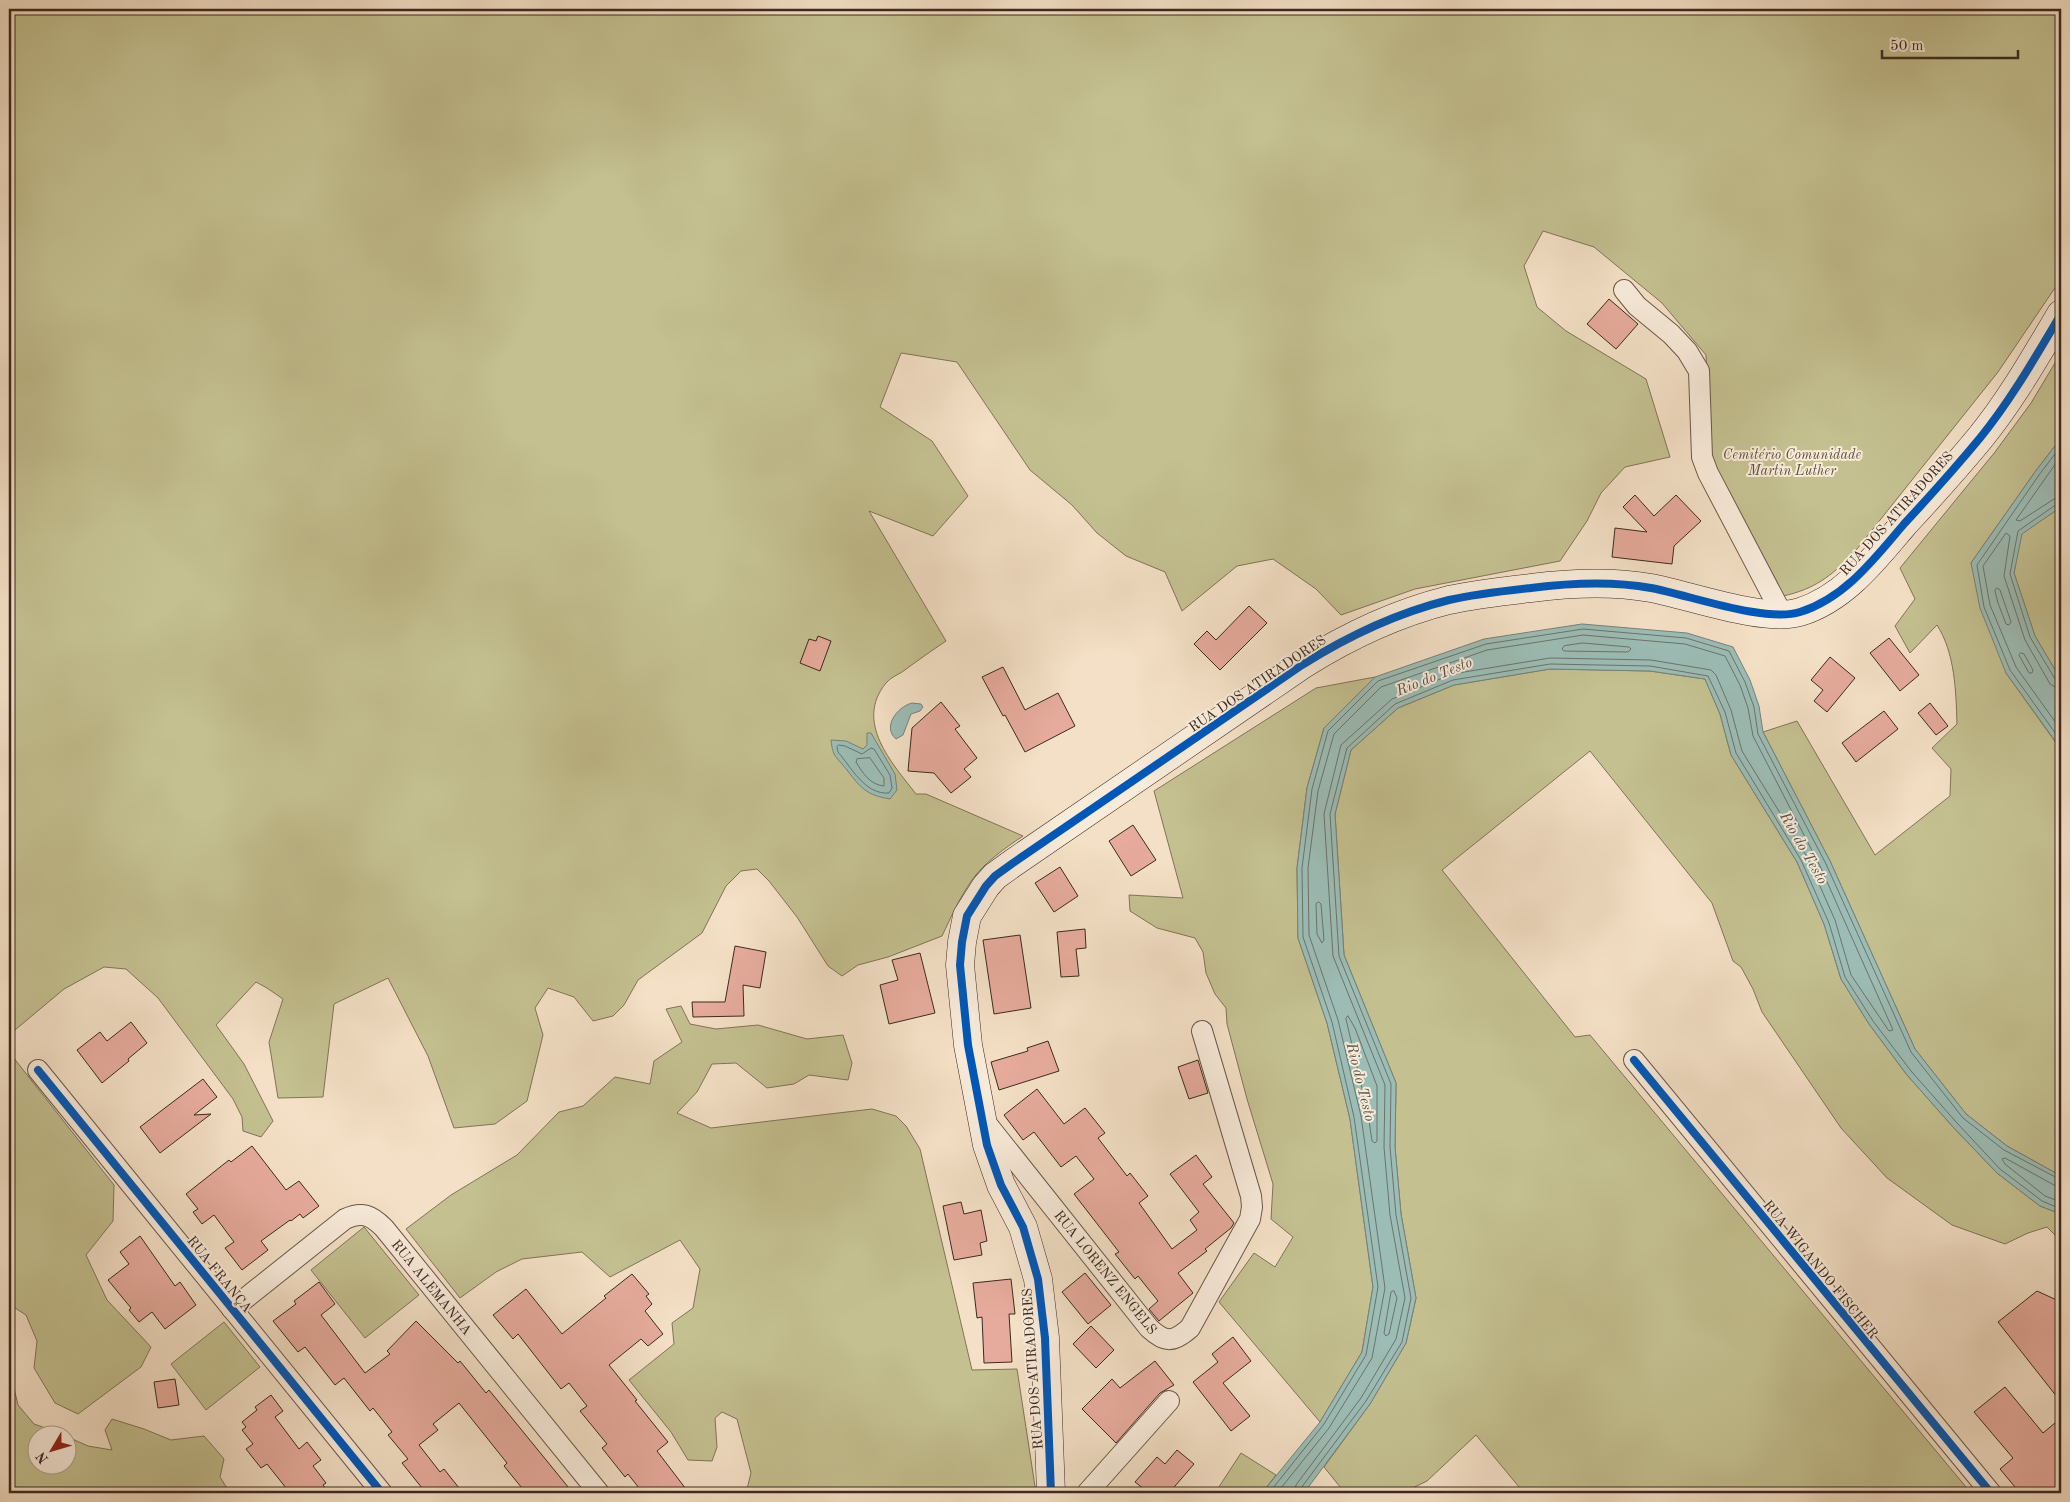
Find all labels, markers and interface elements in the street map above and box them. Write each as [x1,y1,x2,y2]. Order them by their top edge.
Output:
scale bar [1882,28,2019,60]
text: 50 m [1890,39,1924,54]
park label: Cemitério Comunidade Martin Luther [1723,448,1861,478]
street label: RUA DOS ATIRADORES [1837,449,1956,578]
street label: RUA DOS ATIRADORES [1187,633,1329,735]
water label: Rio do Testo [1393,655,1475,700]
water label: Rio do Testo [1776,809,1829,887]
water label: Rio do Testo [1342,1040,1377,1123]
street label: RUA WIGANDO FISCHER [1760,1198,1880,1342]
street label: RUA LORENZ ENGELS [1051,1208,1159,1337]
street label: RUA FRANÇA [184,1234,254,1316]
street label: RUA ALEMANHA [389,1237,474,1338]
street label: RUA DOS ATIRADORES [1020,1288,1046,1450]
north arrow [28,1424,78,1474]
text: N [34,1449,51,1466]

